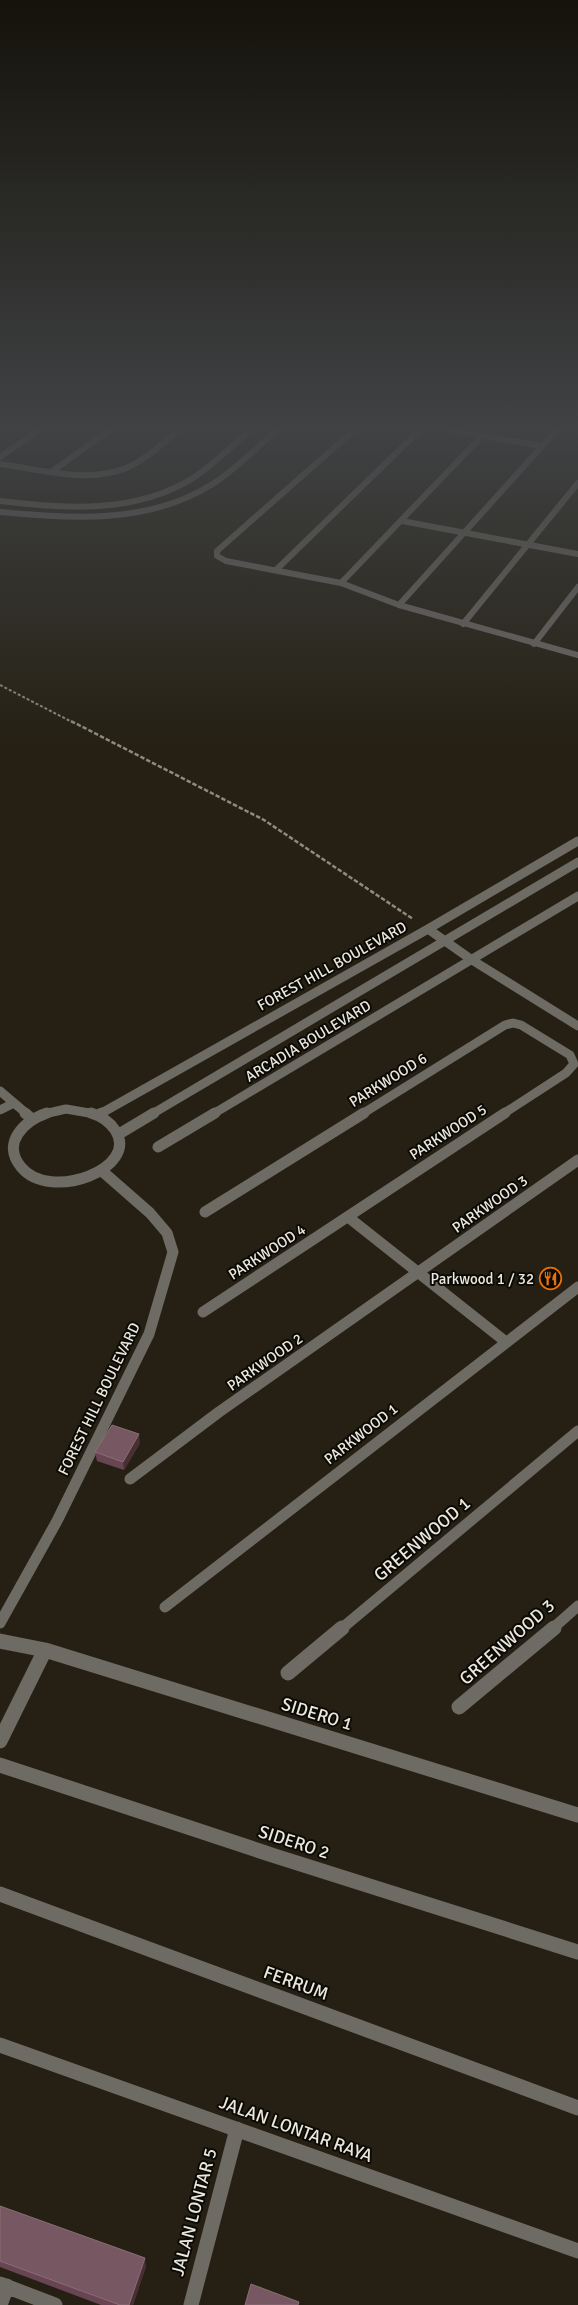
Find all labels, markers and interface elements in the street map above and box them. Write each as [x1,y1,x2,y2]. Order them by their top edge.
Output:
street label: FOREST HILL BOULEVARD [254,917,410,1015]
street label: ARCADIA BOULEVARD [242,996,374,1086]
street label: PARKWOOD 6 [346,1049,430,1111]
street label: PARKWOOD 5 [406,1100,490,1164]
street label: PARKWOOD 3 [449,1171,531,1237]
street label: PARKWOOD 4 [225,1220,309,1284]
restaurant icon: Parkwood 1 / 32 [538,1267,562,1291]
place label: Parkwood 1 / 32 [430,1270,534,1288]
street label: FOREST HILL BOULEVARD [54,1320,144,1478]
street label: PARKWOOD 2 [224,1329,306,1395]
street label: PARKWOOD 1 [321,1400,401,1468]
street label: GREENWOOD 1 [369,1492,475,1586]
street label: GREENWOOD 3 [455,1595,559,1689]
street label: SIDERO 1 [279,1693,355,1735]
street label: SIDERO 2 [256,1820,332,1864]
street label: FERRUM [261,1961,331,2005]
street label: JALAN LONTAR RAYA [216,2091,376,2167]
street label: JALAN LONTAR 5 [166,2146,222,2278]

